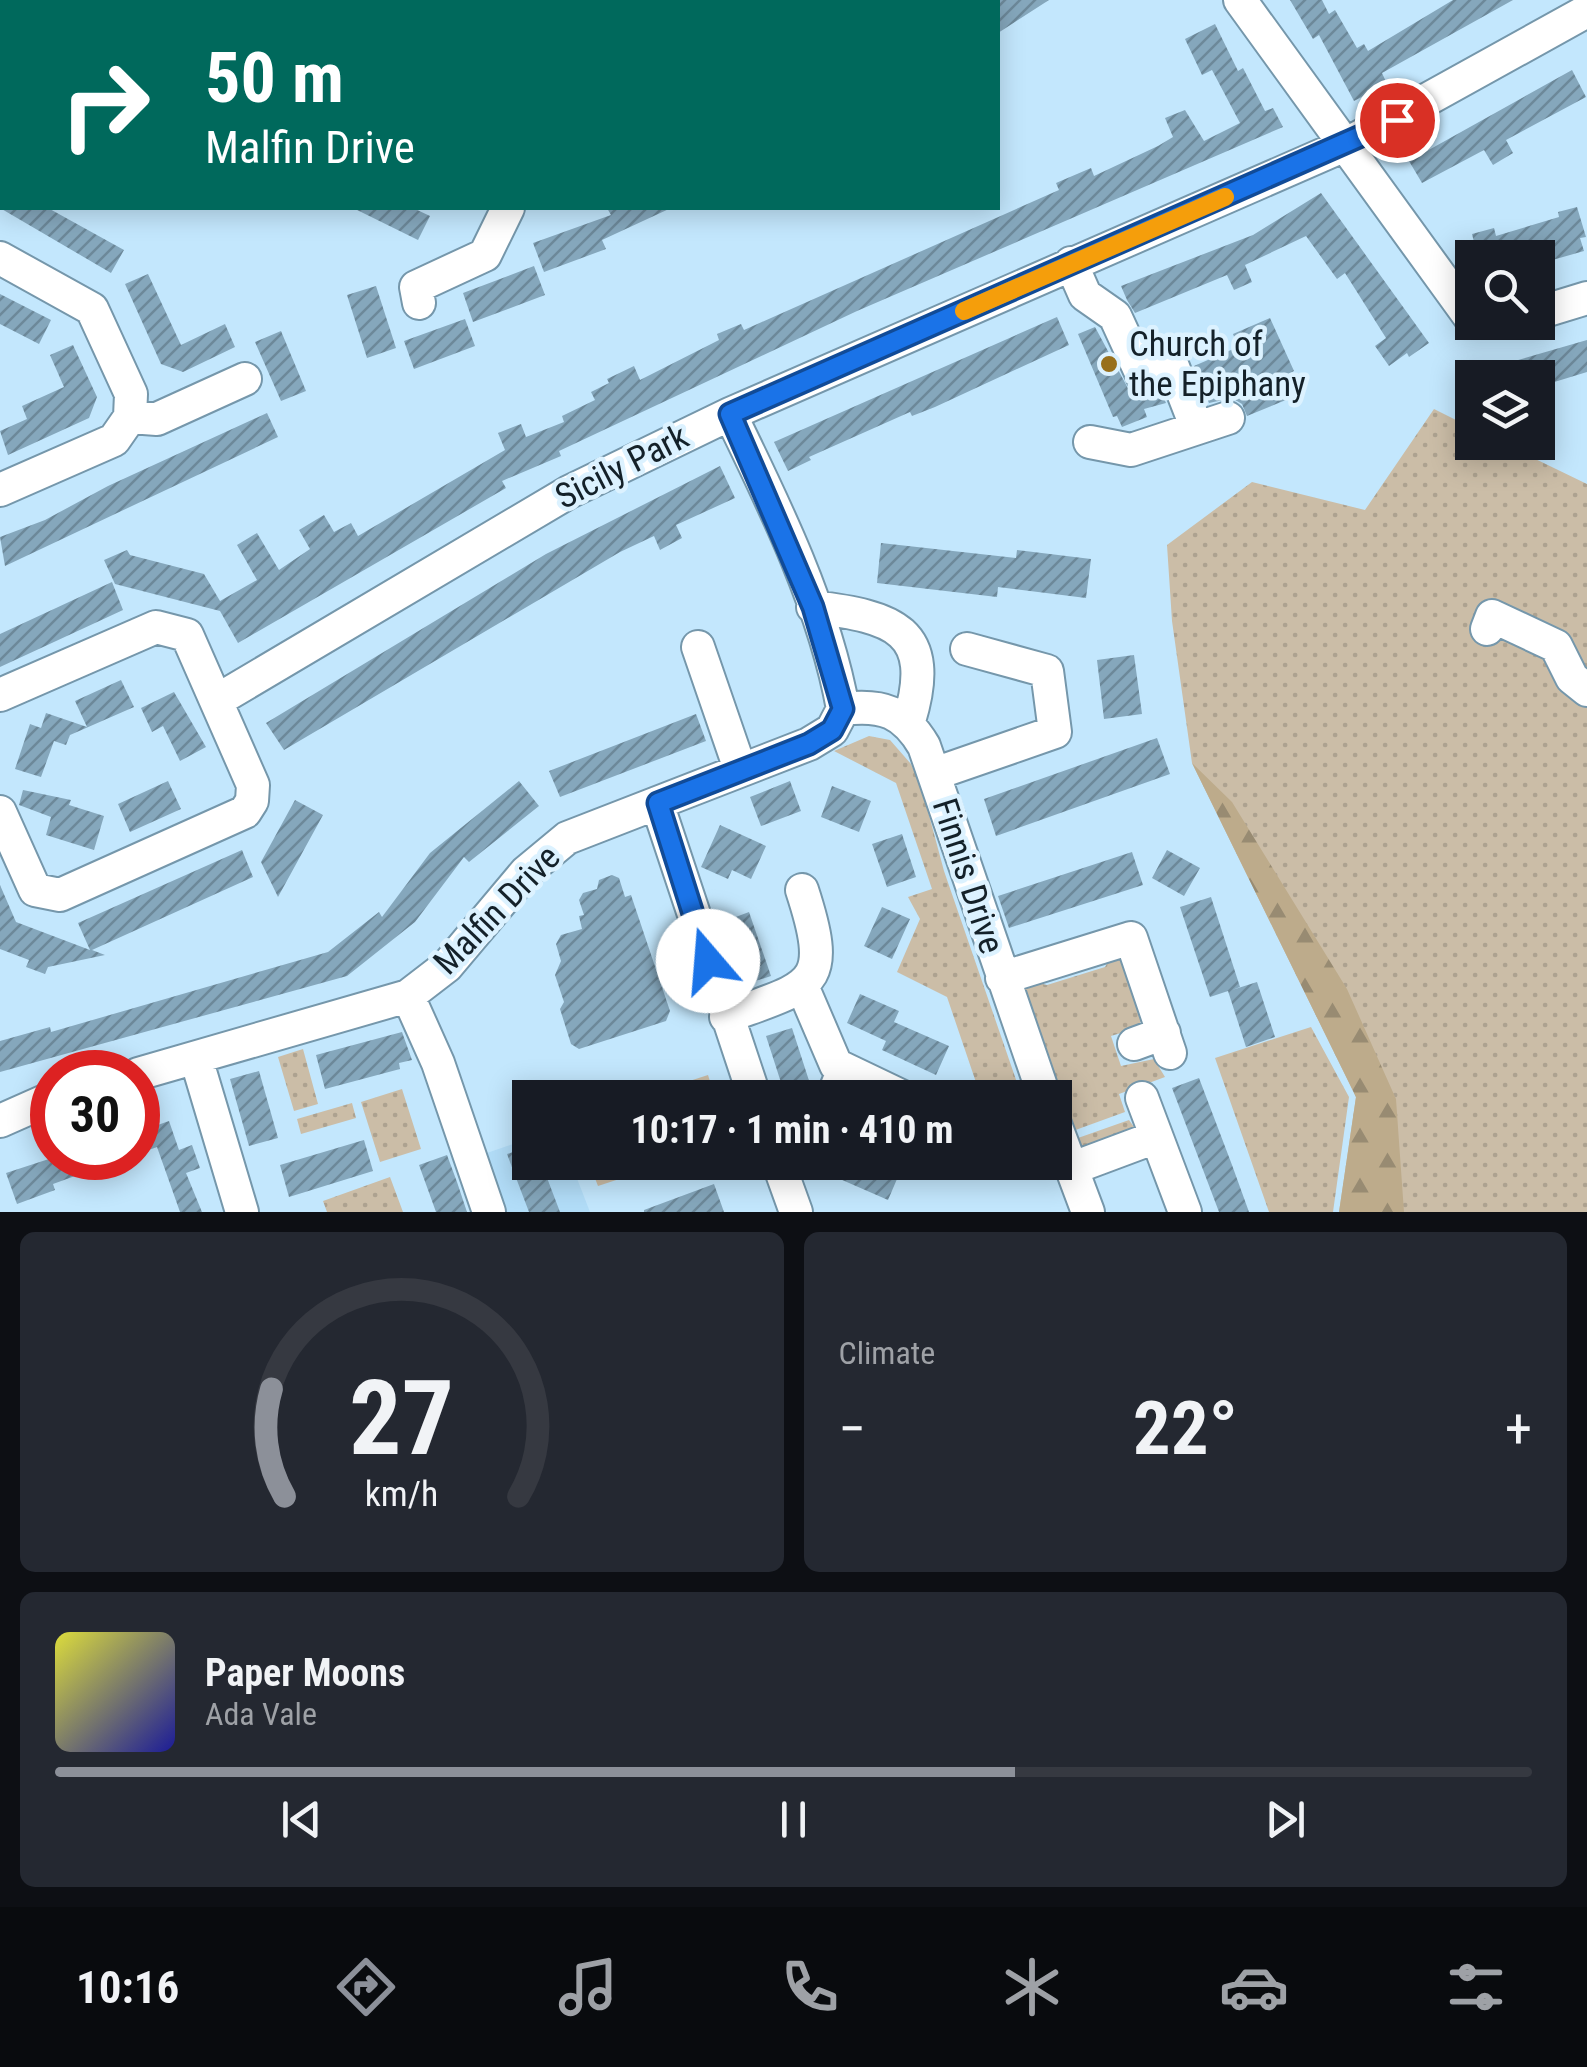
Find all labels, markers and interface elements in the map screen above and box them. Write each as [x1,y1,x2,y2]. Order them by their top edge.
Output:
text: 50 m [205,37,344,119]
icon: right [40,40,170,170]
pin [1355,78,1440,163]
icon: arrive [1370,93,1425,148]
text: Malfin Drive [205,121,415,174]
map controls [1455,240,1555,460]
button: search [1455,240,1555,340]
place label: Church of the Epiphany [1129,324,1306,405]
marker: Church of the Epiphany [1098,353,1120,375]
button: layers [1455,360,1555,460]
street label: Sicily Park [549,416,695,518]
street label: Finnis Drive [924,793,1012,959]
street label: Malfin Drive [426,837,568,983]
position arrow [656,909,760,1013]
speed limit sign: 30 [30,1050,160,1180]
text: 10:17 · 1 min · 410 m [631,1108,953,1152]
text: Climate [839,1334,935,1372]
text: 27 [349,1358,454,1479]
text: 22° [1133,1384,1238,1472]
text: − [839,1397,866,1461]
text: + [1505,1397,1532,1461]
text: km/h [365,1473,439,1515]
text: Paper Moons [205,1651,405,1695]
text: Ada Vale [205,1695,317,1733]
icon: previous [274,1792,329,1847]
icon: pause [766,1792,821,1847]
icon: next [1258,1792,1313,1847]
icon: directions [331,1952,401,2022]
icon: music [553,1952,623,2022]
icon: phone [775,1952,845,2022]
icon: climate [997,1952,1067,2022]
icon: car [1219,1952,1289,2022]
icon: filters [1441,1952,1511,2022]
text: 10:16 [76,1961,179,2014]

